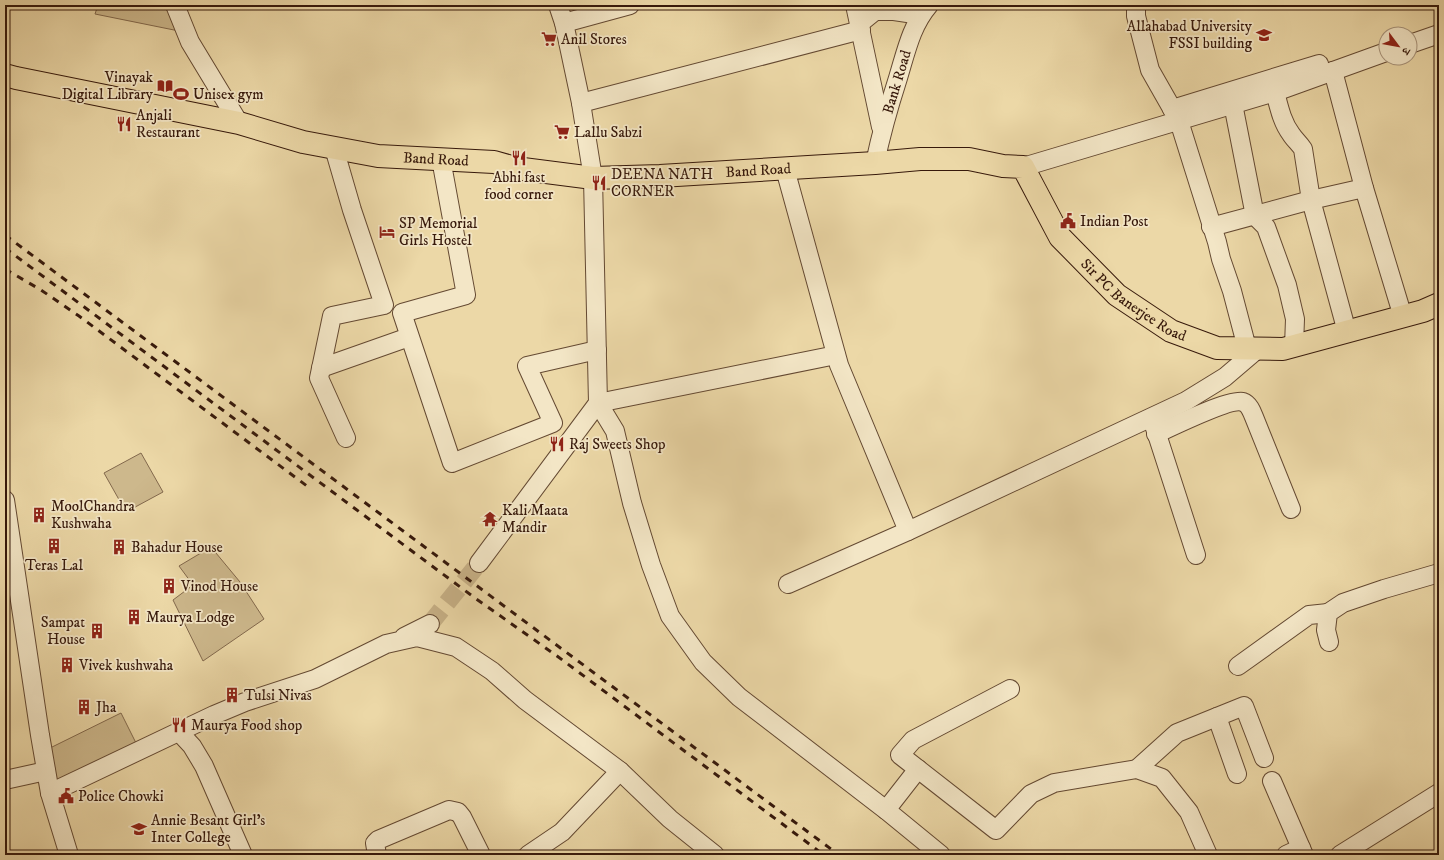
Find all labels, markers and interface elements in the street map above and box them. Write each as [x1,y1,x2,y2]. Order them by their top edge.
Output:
place label: Allahabad University FSSI building [1127,17,1253,53]
school or university icon: Allahabad University FSSI building [1255,26,1273,44]
north arrow [1378,26,1418,66]
supermarket icon: Anil Stores [540,30,558,48]
place label: Anil Stores [561,30,627,49]
text: उ [1397,44,1414,58]
street label: Bank Road [879,47,916,116]
place label: Vinayak Digital Library [62,68,154,104]
library icon: Vinayak Digital Library [156,77,174,95]
sports icon: Unisex gym [172,85,190,103]
place label: Unisex gym [193,85,264,104]
place label: Anjali Restaurant [136,106,200,142]
restaurant icon: Anjali Restaurant [115,115,133,133]
supermarket icon: Lallu Sabzi [553,123,571,141]
place label: Lallu Sabzi [574,123,642,142]
street label: Band Road [403,148,470,171]
restaurant icon: Abhi fast food corner [510,149,528,167]
street label: Band Road [725,159,792,182]
place label: DEENA NATH CORNER [611,165,713,201]
place label: Abhi fast food corner [485,168,554,204]
restaurant icon: DEENA NATH CORNER [590,174,608,192]
public building icon: Indian Post [1059,212,1077,230]
place label: Indian Post [1080,212,1148,231]
place label: SP Memorial Girls Hostel [399,214,478,250]
hotel icon: SP Memorial Girls Hostel [378,223,396,241]
street label: Sir PC Banerjee Road [1077,255,1189,346]
restaurant icon: Raj Sweets Shop [548,435,566,453]
place label: Raj Sweets Shop [569,435,666,454]
place label: MoolChandra Kushwaha [51,497,136,533]
place label: Kali Maata Mandir [502,501,569,537]
building icon: MoolChandra Kushwaha [30,506,48,524]
temple icon: Kali Maata Mandir [481,510,499,528]
building icon: Teras Lal [45,537,63,555]
building icon: Bahadur House [110,538,128,556]
place label: Bahadur House [131,538,223,557]
place label: Teras Lal [25,556,83,575]
building icon: Vinod House [160,577,178,595]
place label: Vinod House [180,577,258,596]
building icon: Maurya Lodge [125,608,143,626]
place label: Maurya Lodge [146,608,235,627]
place label: Sampat House [41,613,85,649]
building icon: Sampat House [88,622,106,640]
building icon: Vivek kushwaha [58,656,76,674]
place label: Vivek kushwaha [78,656,174,675]
building icon: Tulsi Nivas [223,686,241,704]
place label: Tulsi Nivas [244,686,312,705]
building icon: Jha [75,698,93,716]
place label: Jha [94,698,117,717]
restaurant icon: Maurya Food shop [170,716,188,734]
place label: Maurya Food shop [191,716,303,735]
public building icon: Police Chowki [57,787,75,805]
place label: Police Chowki [78,787,164,806]
place label: Annie Besant Girl's Inter College [151,811,265,847]
school or university icon: Annie Besant Girl's Inter College [130,820,148,838]

